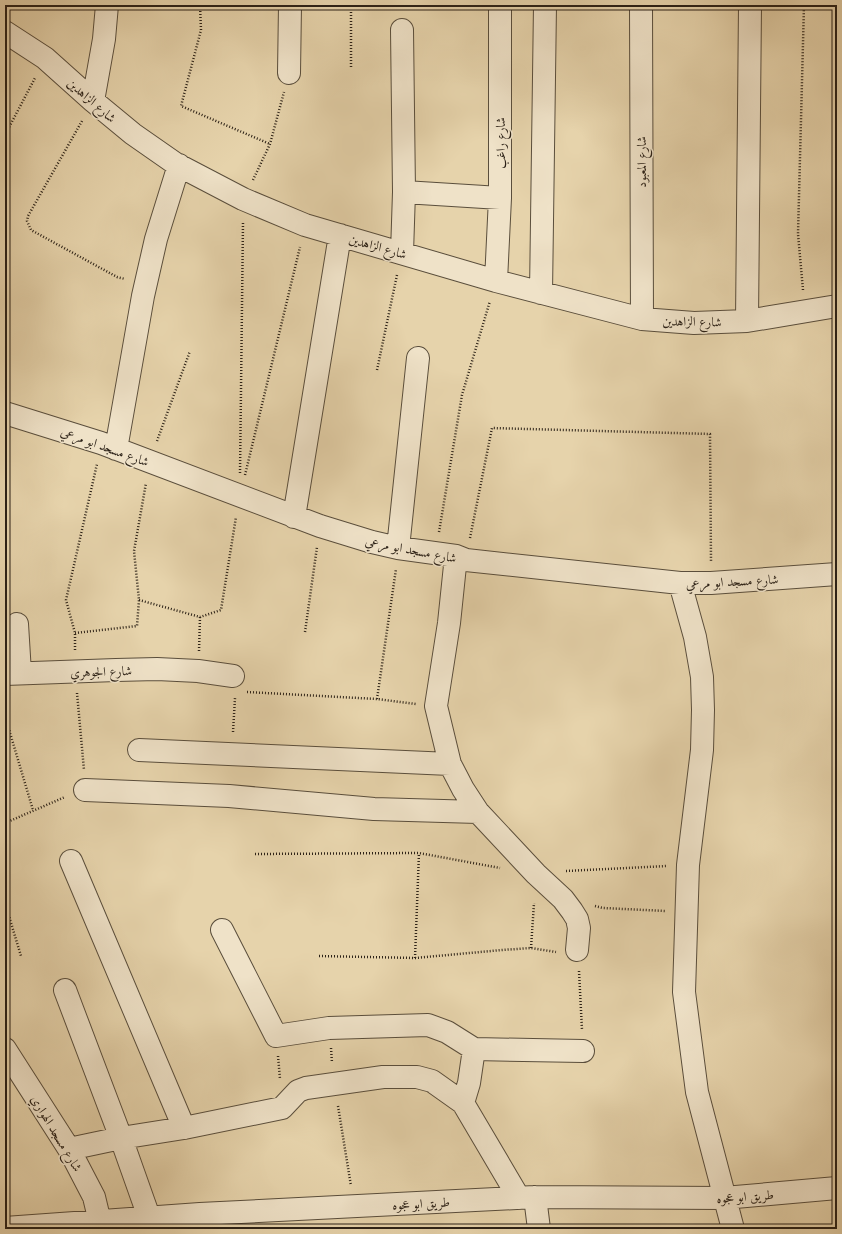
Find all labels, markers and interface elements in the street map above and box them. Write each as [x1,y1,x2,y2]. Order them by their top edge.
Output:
street label: شارع الزاهدين [62,74,120,129]
street label: شارع راغب [492,117,512,169]
street label: شارع المعبود [633,136,653,188]
street label: شارع الزاهدين [346,230,409,266]
street label: شارع الزاهدين [662,312,722,334]
street label: شارع مسجد ابو مرعي [57,423,151,473]
street label: شارع مسجد ابو مرعي [363,532,458,570]
street label: شارع مسجد ابو مرعي [685,571,779,595]
street label: شارع الجوهري [70,662,132,684]
street label: شارع مسجد الهواري [24,1092,86,1176]
street label: طريق ابو عجوه [716,1186,774,1207]
street label: طريق ابو عجوه [392,1194,450,1213]

